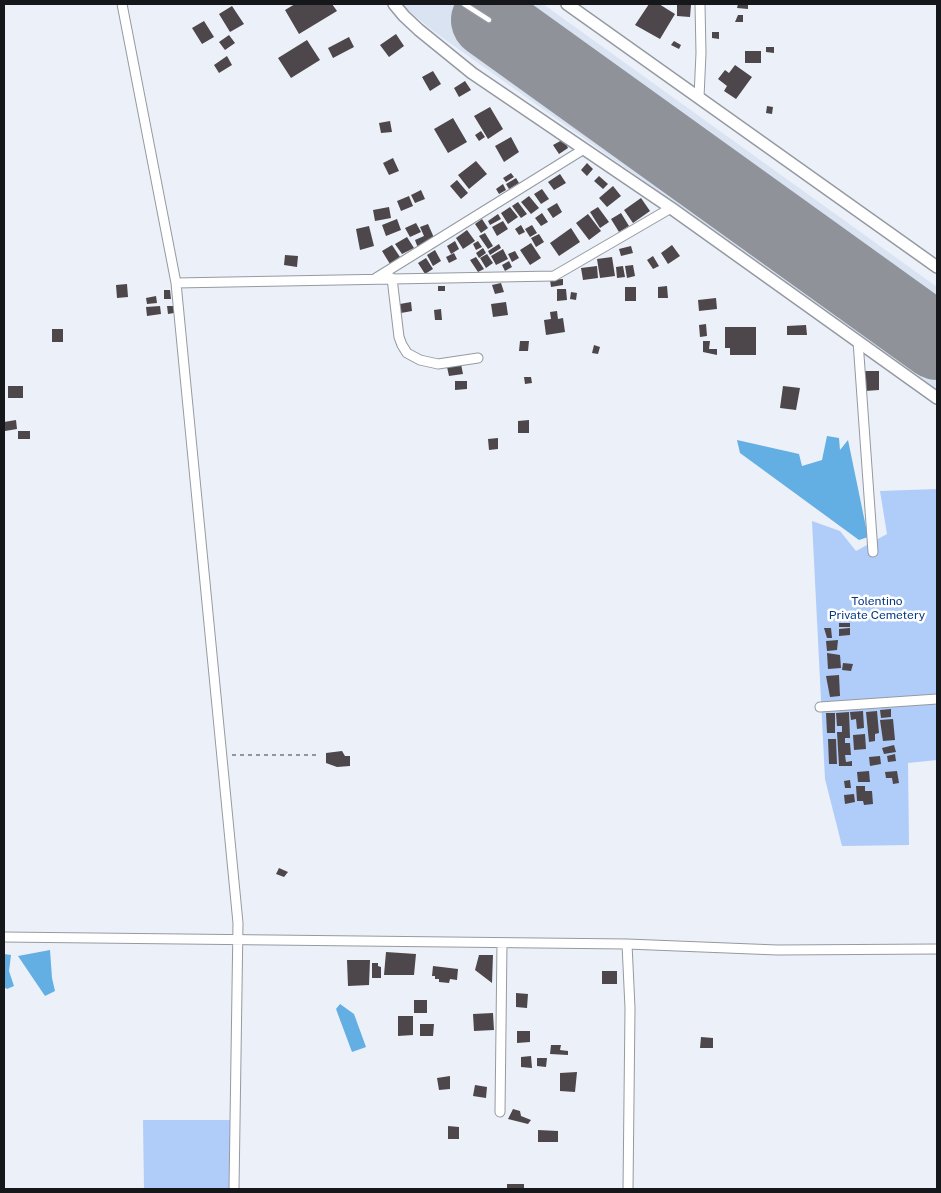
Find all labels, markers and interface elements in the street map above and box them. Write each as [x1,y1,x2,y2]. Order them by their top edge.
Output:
park label: Tolentino Private Cemetery [829,594,925,622]

